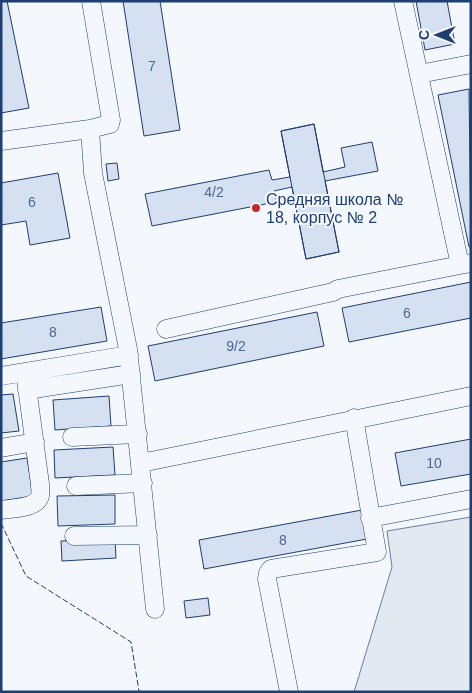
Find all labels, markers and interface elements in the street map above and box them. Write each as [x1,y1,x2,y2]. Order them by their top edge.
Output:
north arrow [412,10,462,60]
text: С [416,30,432,40]
house number: 7 [148,58,156,74]
house number: 4/2 [204,184,224,200]
place label: Средняя школа № 18, корпус № 2 [266,191,403,226]
house number: 6 [28,194,36,210]
marker: Средняя школа № 18, корпус № 2 [250,202,262,214]
house number: 6 [403,305,411,321]
house number: 8 [49,324,57,340]
house number: 9/2 [226,338,246,354]
house number: 10 [426,455,442,471]
house number: 8 [279,532,287,548]

